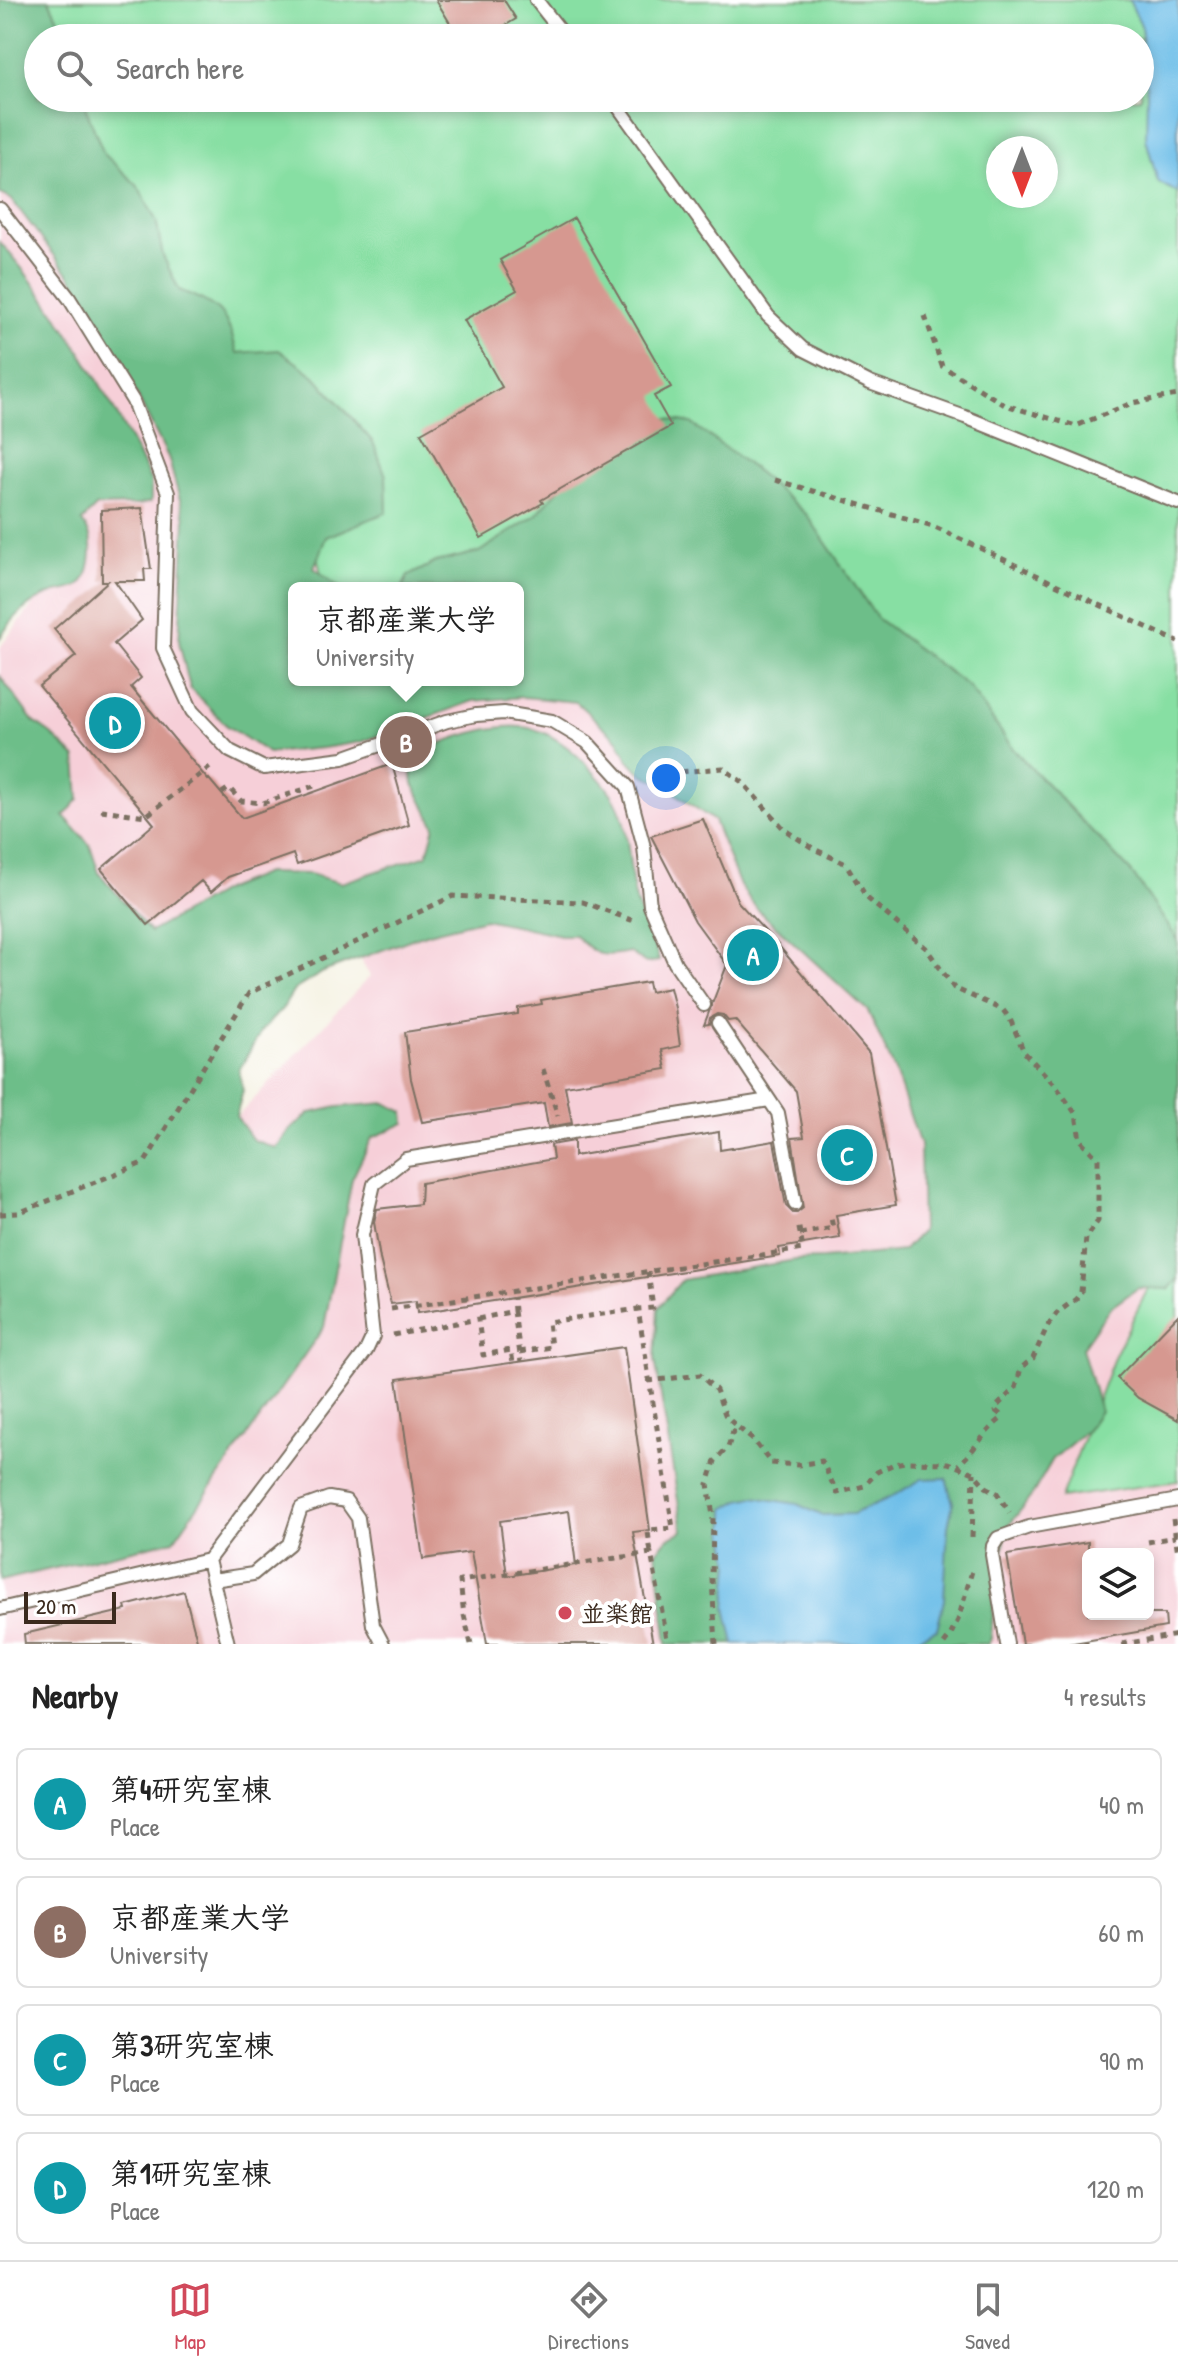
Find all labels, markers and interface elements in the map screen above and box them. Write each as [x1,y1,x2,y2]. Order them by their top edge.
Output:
search box [24,24,1154,112]
icon: search [52,46,96,90]
text: Search here [116,48,244,88]
north arrow [986,136,1058,208]
popup [288,582,524,686]
text: 京都産業大学 [316,599,496,639]
text: University [316,639,414,674]
pin: D [89,693,141,753]
pin: B [380,712,432,772]
your location [646,758,686,798]
pin: A [727,925,779,985]
pin: C [821,1125,873,1185]
map controls [1082,1548,1154,1620]
button: layers [1082,1548,1154,1620]
scale bar [24,1588,116,1624]
text: 20 m [36,1591,76,1621]
place label: 並楽館 [581,1597,653,1629]
marker: 並楽館 [556,1604,574,1622]
text: Nearby [32,1673,118,1719]
text: 4 results [1064,1679,1146,1714]
text: 第4研究室棟 [110,1769,271,1809]
text: A [54,1787,66,1822]
text: 40 m [1099,1787,1144,1822]
text: Place [110,1809,160,1844]
text: 京都産業大学 [110,1897,290,1937]
text: B [53,1915,67,1950]
text: 60 m [1098,1915,1144,1950]
text: University [110,1937,208,1972]
text: 第3研究室棟 [110,2025,273,2065]
text: C [53,2043,67,2078]
text: 90 m [1099,2043,1144,2078]
text: Place [110,2065,160,2100]
text: 第1研究室棟 [110,2153,271,2193]
text: D [54,2171,66,2206]
text: 120 m [1087,2171,1144,2206]
text: Place [110,2193,160,2228]
tab: Map [168,2278,212,2356]
tab: Directions [548,2278,629,2356]
tab: Saved [965,2278,1010,2356]

